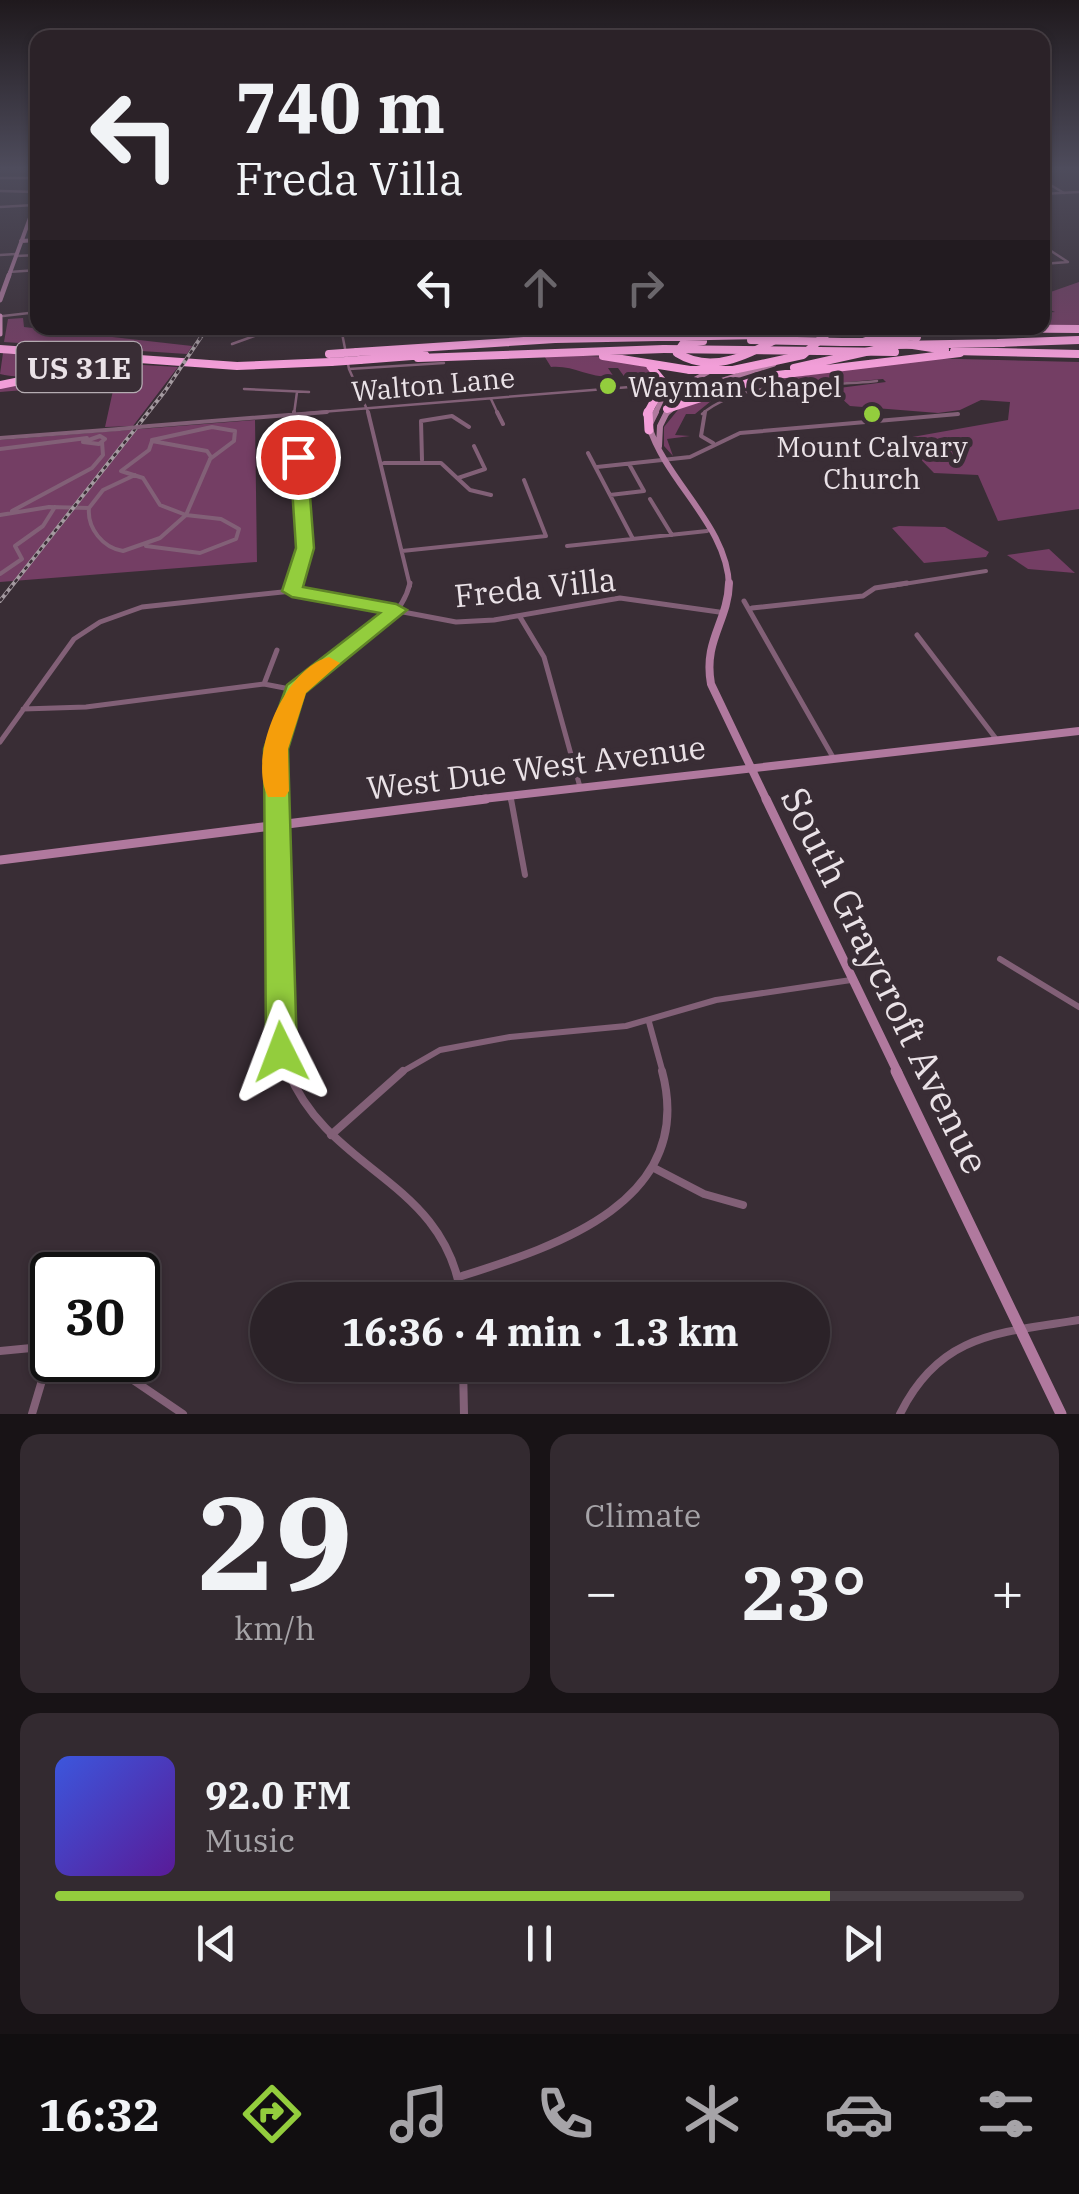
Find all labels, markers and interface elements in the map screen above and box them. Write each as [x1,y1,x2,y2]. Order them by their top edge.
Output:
text: 740 m [235,61,445,152]
icon: left [70,70,200,200]
text: Freda Villa [235,149,464,207]
icon: left [408,260,463,315]
icon: ahead [513,260,568,315]
icon: right [618,260,673,315]
road number: US 31E [17,342,142,392]
street label: Walton Lane [350,358,516,410]
place label: Wayman Chapel [628,368,842,405]
marker: Wayman Chapel [597,375,619,397]
marker: Mount Calvary Church [861,403,883,425]
pin [256,415,341,500]
place label: Mount Calvary Church [776,428,968,497]
icon: arrive [271,430,326,485]
street label: Freda Villa [452,558,618,616]
street label: West Due West Avenue [364,725,708,809]
street label: South Graycroft Avenue [771,779,1001,1181]
position arrow [229,1000,333,1104]
speed limit sign: 30 [30,1252,160,1382]
text: 16:36 · 4 min · 1.3 km [341,1307,739,1356]
text: 29 [197,1457,353,1626]
text: Climate [585,1494,701,1536]
text: 23° [742,1543,867,1641]
text: − [585,1556,618,1627]
text: + [991,1556,1024,1627]
text: km/h [234,1607,315,1649]
text: 92.0 FM [205,1770,351,1819]
text: Music [205,1819,295,1861]
icon: previous [189,1916,244,1971]
icon: pause [512,1916,567,1971]
icon: next [835,1916,890,1971]
icon: directions [237,2079,307,2149]
icon: music [384,2079,454,2149]
icon: phone [530,2079,600,2149]
icon: climate [677,2079,747,2149]
icon: car [824,2079,894,2149]
icon: filters [971,2079,1041,2149]
text: 16:32 [38,2085,160,2143]

